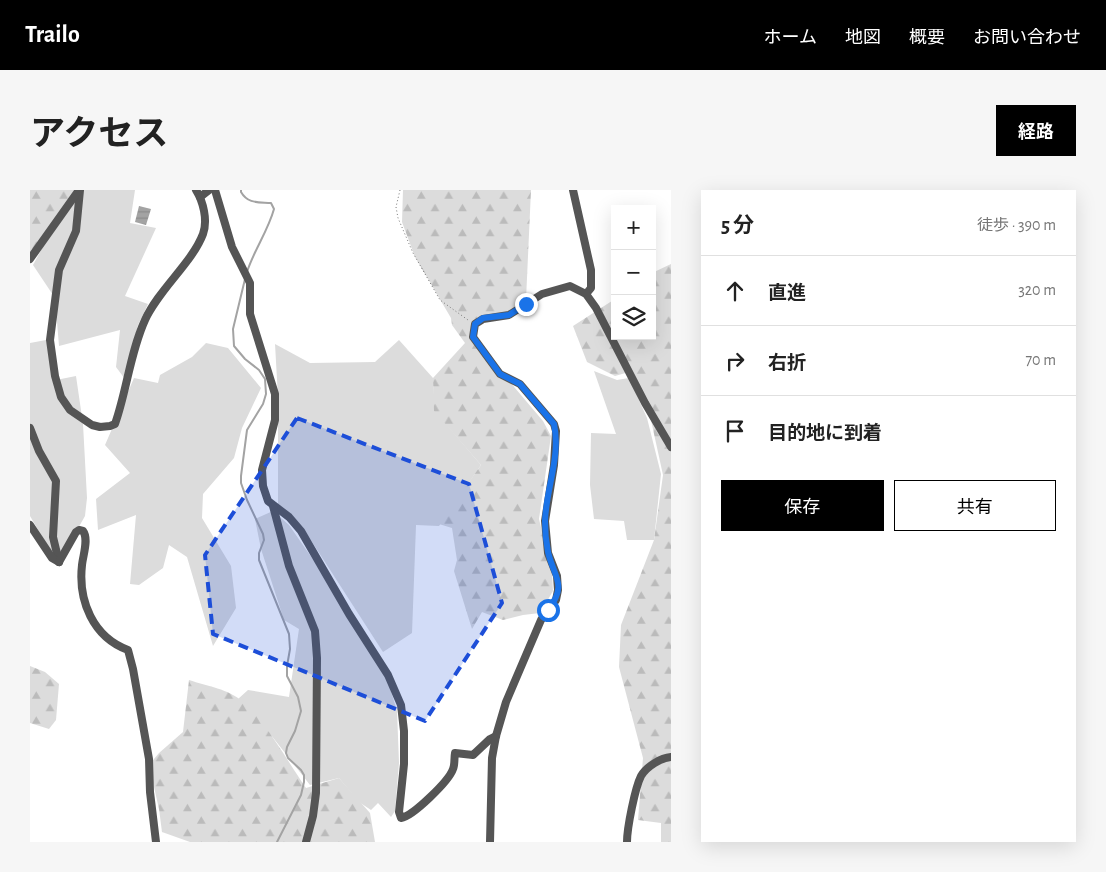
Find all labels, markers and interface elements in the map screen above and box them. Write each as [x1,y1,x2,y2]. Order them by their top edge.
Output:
text: Trailo [25,23,80,47]
text: ホーム [764,29,817,47]
text: 地図 [845,29,881,47]
text: 概要 [909,29,945,47]
text: お問い合わせ [973,29,1081,47]
button: 経路 [996,105,1076,156]
text: アクセス [30,117,168,152]
map controls [611,205,656,340]
button: + [611,205,656,250]
text: 5 分 [721,215,754,236]
text: 徒歩 · 390 m [977,217,1056,233]
button: − [611,250,656,295]
icon: ahead [721,277,749,305]
text: 320 m [1018,282,1056,298]
text: 直進 [768,284,806,303]
route end [515,293,538,316]
button: layers [611,295,656,340]
icon: right [721,347,749,375]
text: 70 m [1025,352,1056,368]
text: 右折 [768,354,806,373]
icon: arrive [721,417,749,445]
text: 目的地に到着 [768,424,882,443]
button: 保存 [721,480,884,531]
button: 共有 [894,480,1056,531]
route start [537,599,560,622]

